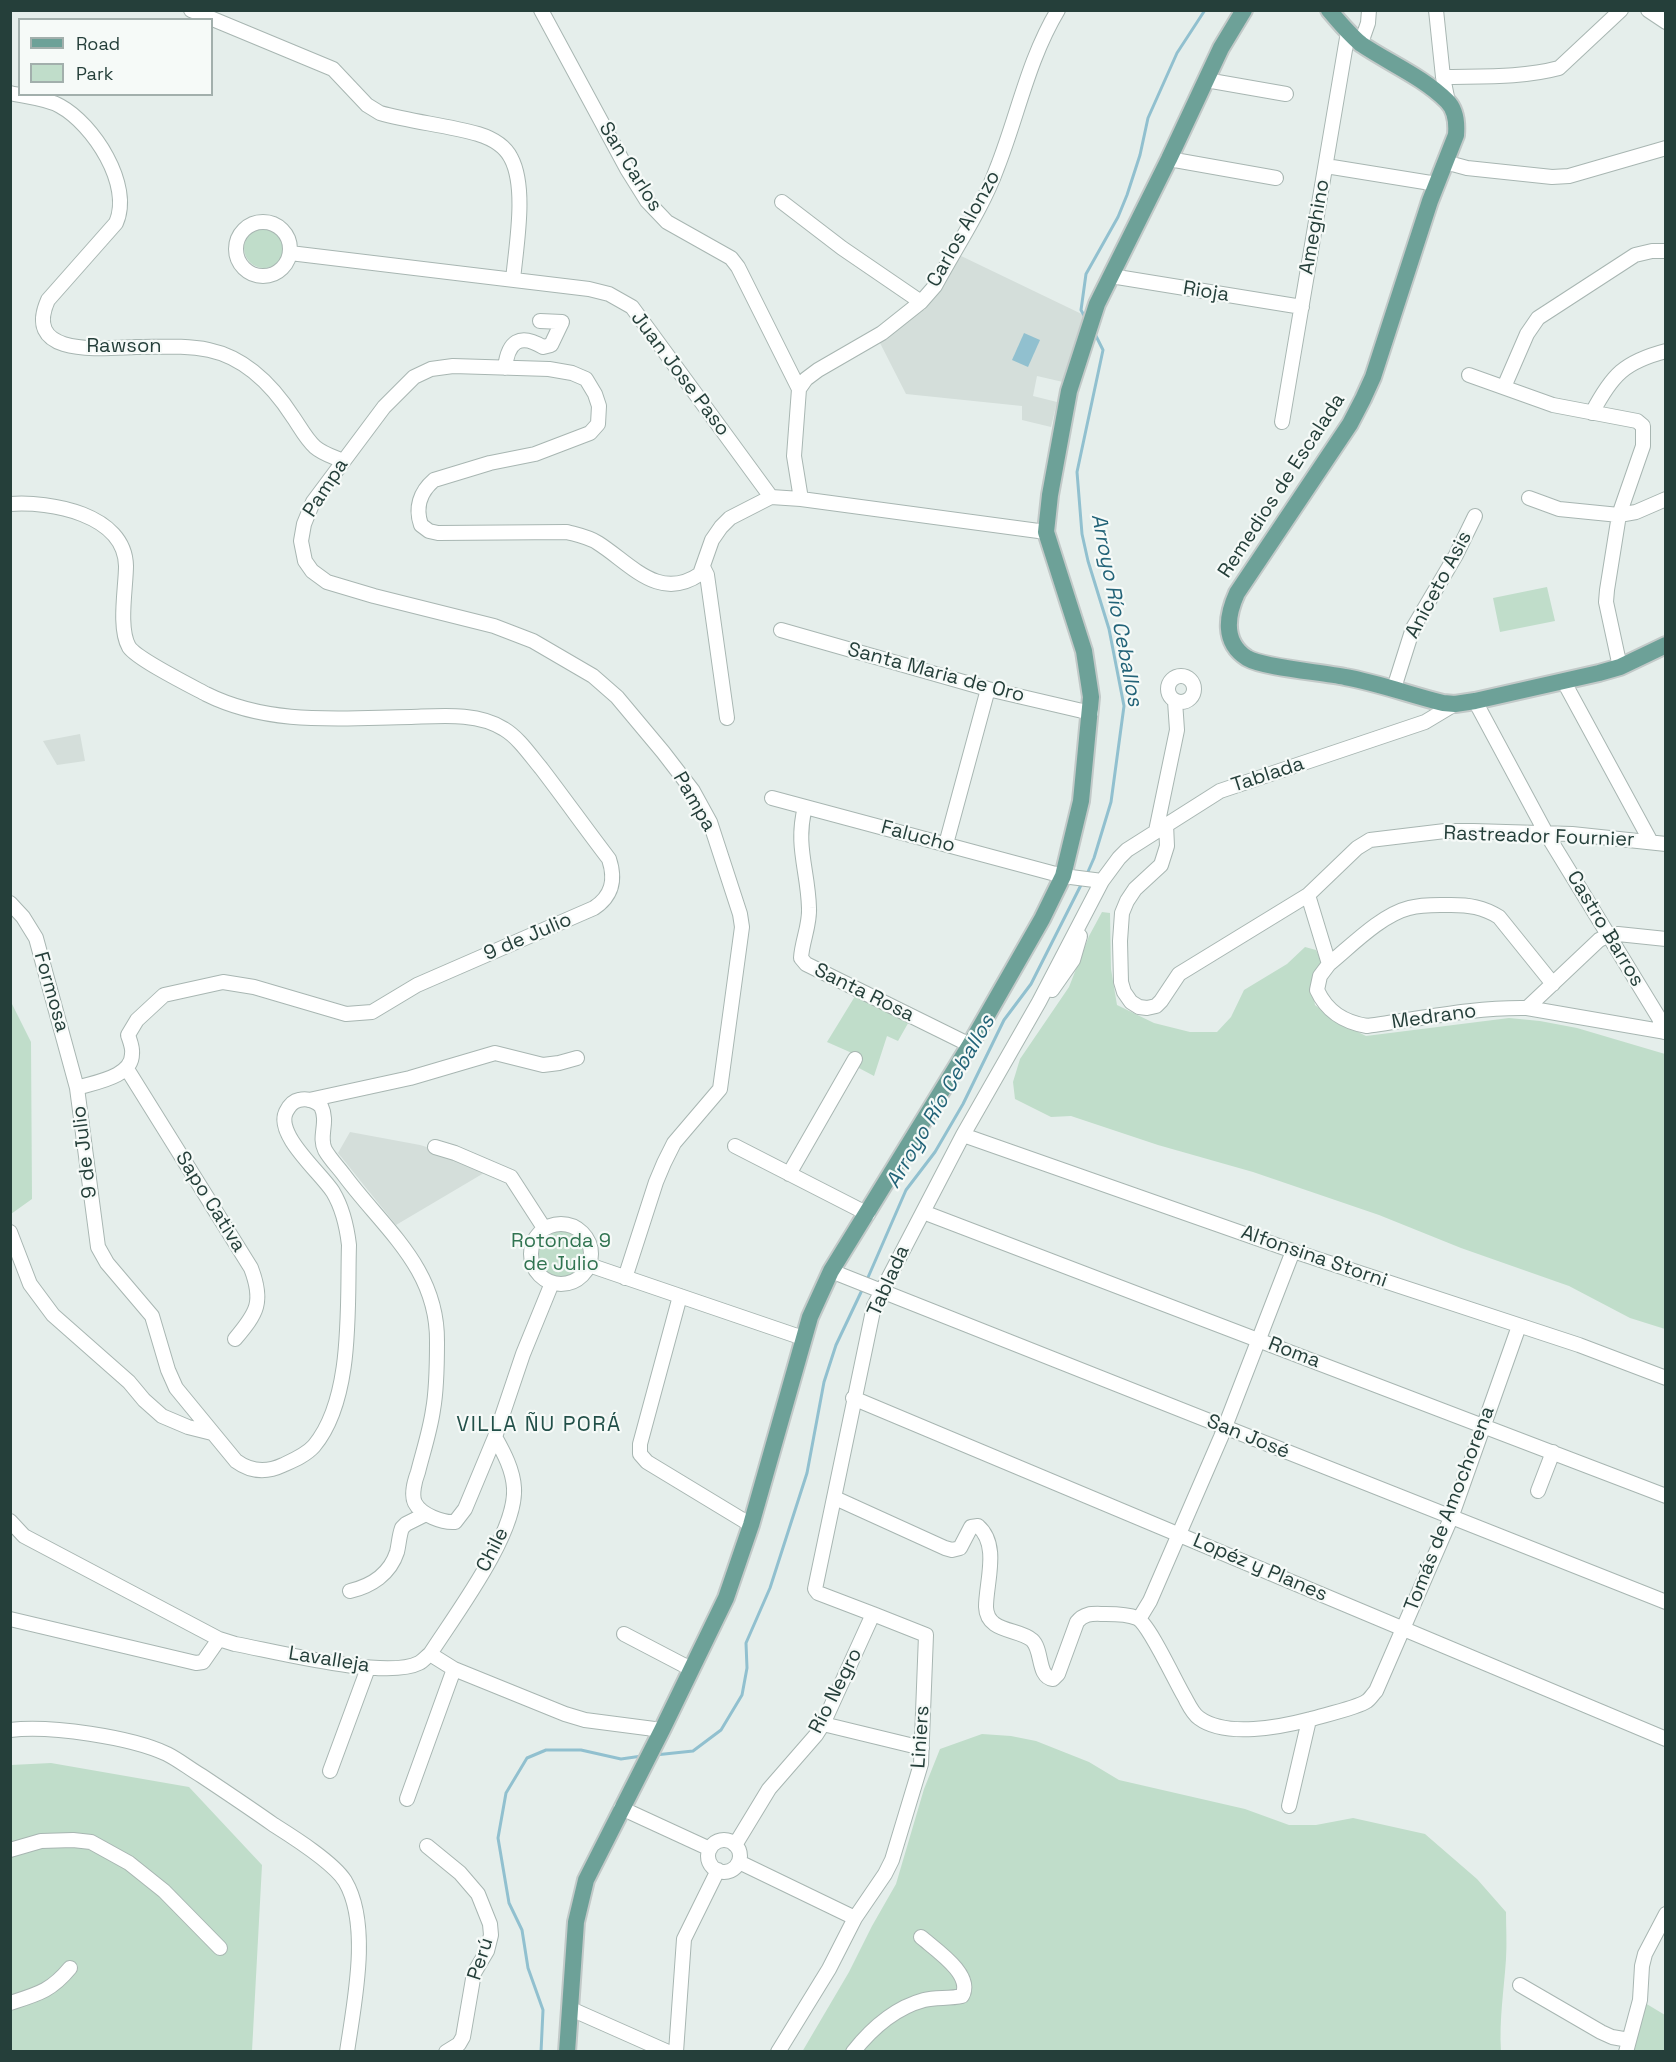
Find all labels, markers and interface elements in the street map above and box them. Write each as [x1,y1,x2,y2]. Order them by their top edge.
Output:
legend [18,18,213,96]
text: Road [76,32,120,55]
text: Park [76,62,113,85]
street label: San Carlos [593,118,667,216]
street label: Carlos Alonzo [922,167,1006,291]
street label: Ameghino [1295,178,1335,276]
street label: Rioja [1181,277,1231,307]
street label: Juan Jose Paso [625,307,735,441]
street label: Rawson [86,335,162,359]
street label: Remedios de Escalada [1213,389,1351,583]
street label: Pampa [298,454,354,522]
water label: Arroyo Río Ceballos [1085,512,1147,708]
street label: Aniceto Asis [1401,527,1477,643]
street label: Santa Maria de Oro [845,638,1027,708]
street label: Tablada [1229,752,1307,798]
street label: Pampa [667,768,721,836]
street label: Falucho [878,816,958,858]
street label: Rastreador Fournier [1443,822,1635,852]
street label: Castro Barros [1561,867,1649,991]
street label: 9 de Julio [481,908,575,966]
street label: Formosa [28,949,74,1035]
street label: Santa Rosa [810,958,918,1028]
street label: Medrano [1390,999,1478,1035]
water label: Arroyo Río Ceballos [881,1011,1001,1193]
street label: 9 de Julio [67,1104,103,1200]
street label: Sapo Cativa [170,1147,250,1257]
street label: Alfonsina Storni [1238,1221,1390,1293]
park label: Rotonda 9 de Julio [511,1230,611,1277]
street label: Tablada [863,1242,915,1320]
street label: Roma [1265,1332,1323,1374]
street label: Tomás de Amochorena [1400,1403,1500,1615]
street label: San José [1203,1410,1293,1464]
district label: VILLA ÑU PORÁ [456,1412,622,1438]
street label: Chile [472,1524,514,1576]
street label: Lopéz y Planes [1189,1529,1331,1607]
street label: Lavalleja [287,1642,371,1678]
street label: Río Negro [804,1644,868,1738]
street label: Liniers [907,1705,935,1769]
street label: Perú [463,1935,499,1983]

